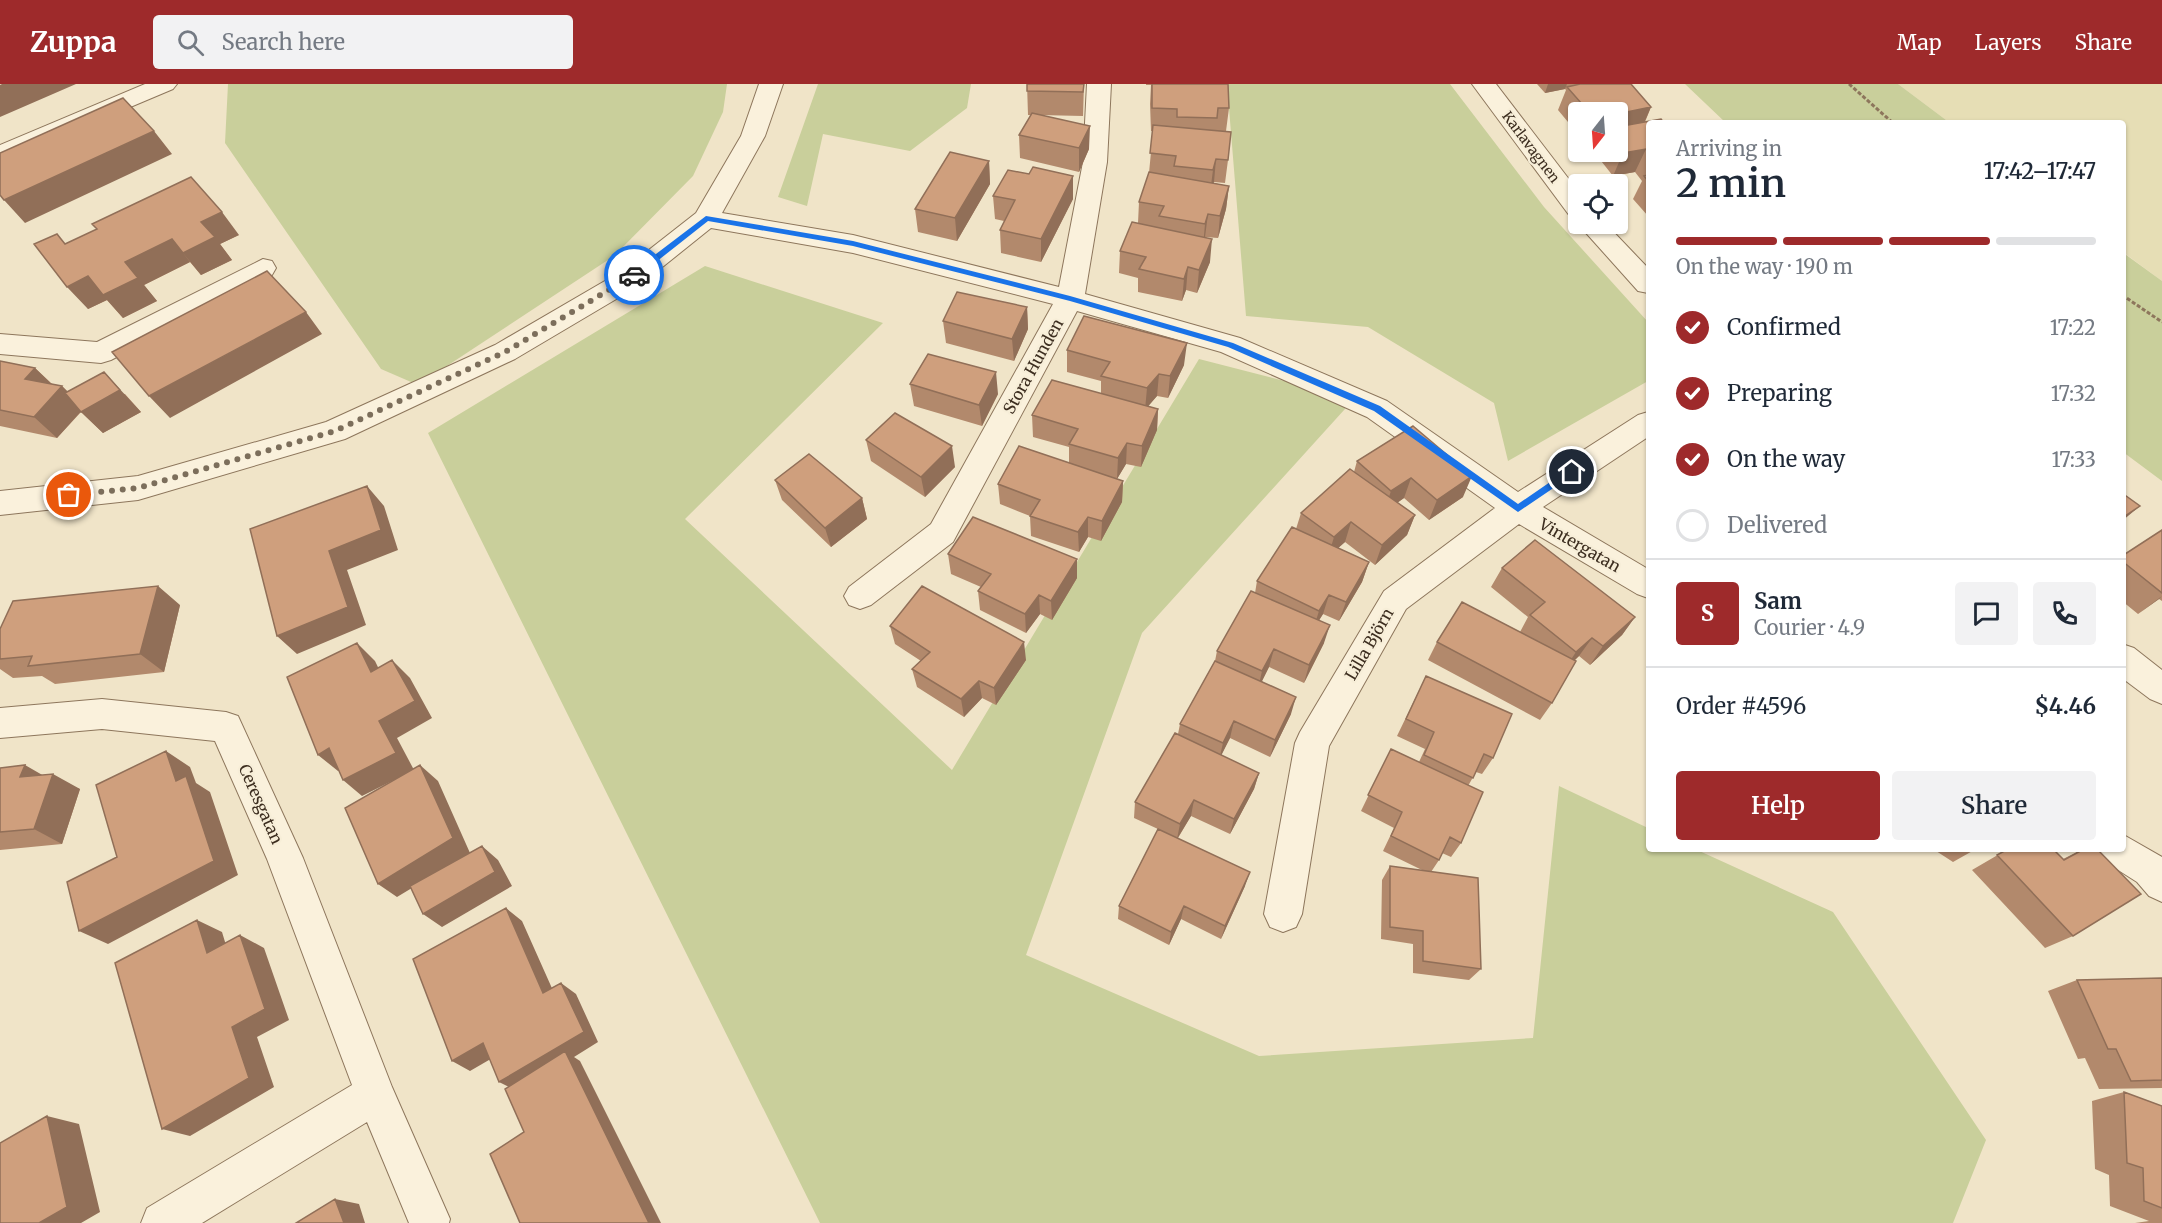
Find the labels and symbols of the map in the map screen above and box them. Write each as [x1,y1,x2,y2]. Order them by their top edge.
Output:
north arrow [1568,102,1628,162]
street label: Karlavagnen [1498,108,1564,186]
courier [604,245,664,305]
street label: Stora Hunden [999,315,1068,417]
pin [1546,446,1597,497]
pin [43,469,94,520]
street label: Vintergatan [1535,513,1625,577]
street label: Lilla Björn [1340,604,1398,684]
street label: Ceresgatan [235,761,288,847]

